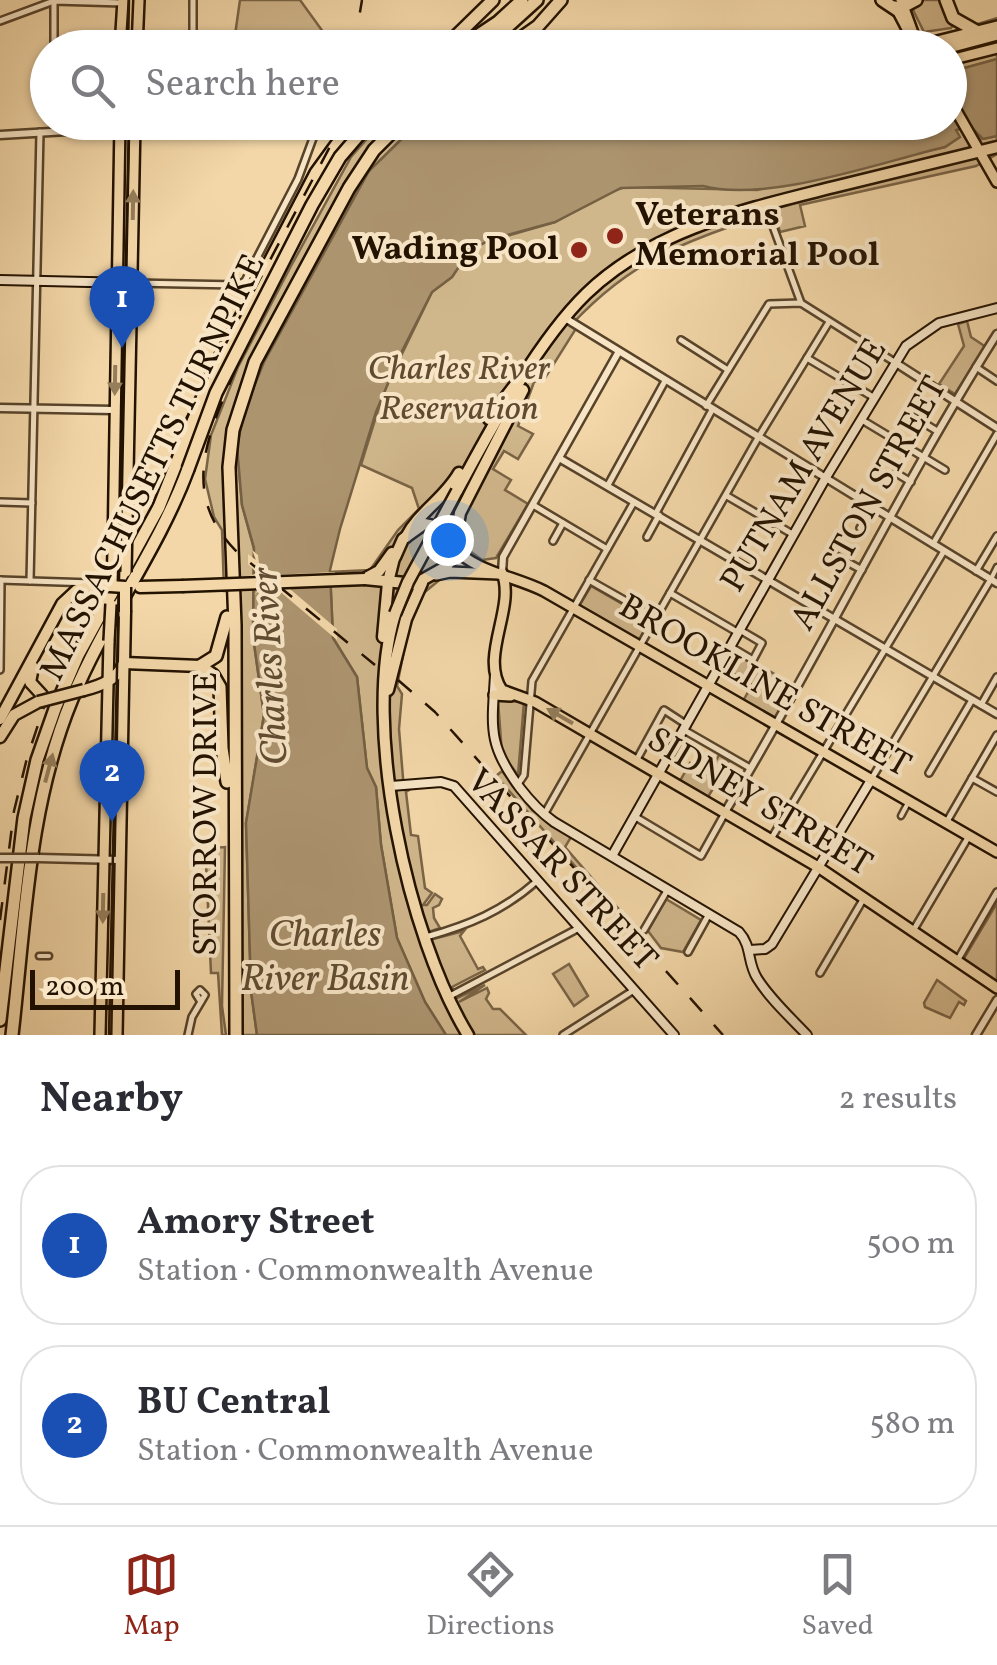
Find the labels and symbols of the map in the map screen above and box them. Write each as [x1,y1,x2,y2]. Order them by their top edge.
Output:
one-way arrow [126,188,142,220]
place label: Veterans Memorial Pool [635,192,880,280]
marker: Veterans Memorial Pool [604,225,626,247]
place label: Wading Pool [351,226,559,274]
marker: Wading Pool [568,239,590,261]
street label: MASSACHUSETTS TURNPIKE [30,247,278,689]
pin: 1 [90,266,154,348]
street label: PUTNAM AVENUE [710,330,900,602]
park label: Charles River Reservation [368,346,551,434]
one-way arrow [106,365,122,397]
street label: ALLSTON STREET [780,368,960,640]
your location [423,515,474,566]
water label: Charles River [240,565,304,766]
street label: BROOKLINE STREET [609,584,919,790]
street label: STORROW DRIVE [183,672,231,956]
one-way arrow [546,708,574,725]
street label: SIDNEY STREET [637,717,881,889]
pin: 2 [80,740,144,822]
one-way arrow [41,753,57,784]
street label: VASSAR STREET [454,759,668,983]
one-way arrow [94,893,110,925]
water label: Charles River Basin [241,910,409,1007]
scale bar [30,965,180,1010]

